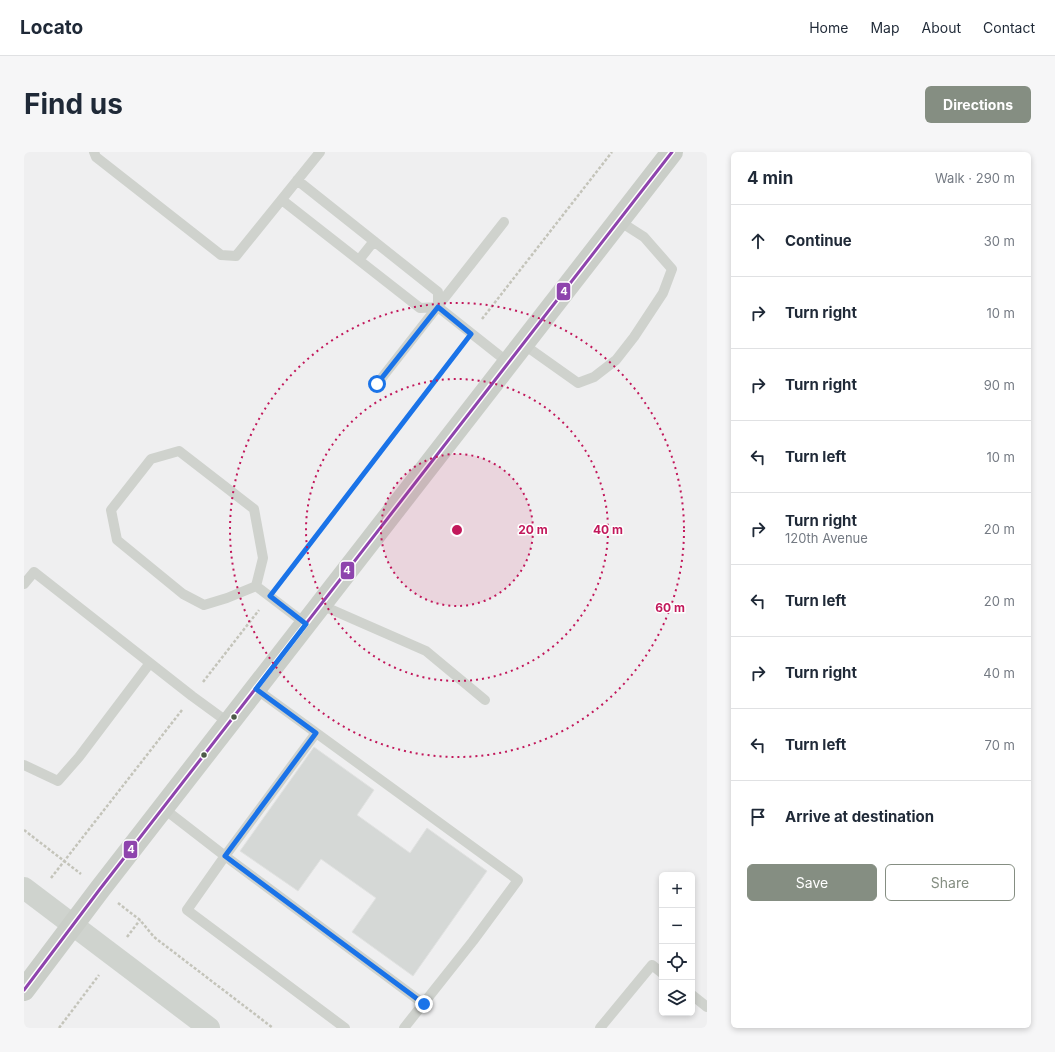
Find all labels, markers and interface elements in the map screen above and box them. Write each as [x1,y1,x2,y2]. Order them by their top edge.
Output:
text: Locato [20,16,83,39]
text: Home [809,19,848,36]
text: Map [870,19,900,36]
text: About [922,19,961,36]
text: Contact [983,19,1035,36]
button: Directions [925,86,1031,123]
text: Find us [24,87,123,121]
text: 4 min [747,168,793,188]
text: Walk · 290 m [935,170,1015,186]
icon: ahead [747,230,769,252]
text: Continue [785,231,852,250]
text: 30 m [984,233,1015,249]
line badge: 4 [556,282,571,301]
text: 4 [560,284,568,298]
icon: right [747,302,769,324]
text: Turn right [785,303,857,322]
text: 10 m [986,305,1015,321]
icon: right [747,374,769,396]
route start [368,375,386,393]
text: Turn right [785,375,857,394]
text: 90 m [984,377,1015,393]
icon: left [747,446,769,468]
text: Turn left [785,447,846,466]
text: 10 m [986,449,1015,465]
text: Turn right [785,511,857,530]
icon: right [747,518,769,540]
text: 20 m [984,521,1015,537]
text: 20 m [518,522,548,537]
text: 40 m [593,522,623,537]
centre of rings [450,523,464,537]
text: 120th Avenue [785,530,868,546]
line badge: 4 [340,561,355,580]
text: 4 [343,563,351,577]
icon: left [747,590,769,612]
text: Turn left [785,591,846,610]
text: 20 m [984,593,1015,609]
text: 60 m [655,600,685,615]
icon: right [747,662,769,684]
text: Turn right [785,663,857,682]
text: 40 m [983,665,1015,681]
unlabelled marker [229,712,239,722]
icon: left [747,734,769,756]
text: Turn left [785,735,846,754]
text: 70 m [985,737,1015,753]
unlabelled marker [199,750,209,760]
icon: arrive [747,806,769,828]
text: Arrive at destination [785,807,934,826]
line badge: 4 [123,840,138,859]
text: 4 [127,842,135,856]
button: Save [747,864,877,901]
button: Share [885,864,1015,901]
map controls [659,872,695,1016]
button: + [659,872,695,908]
button: − [659,908,695,944]
button: locate [659,944,695,980]
button: layers [659,980,695,1016]
route end [415,995,433,1013]

